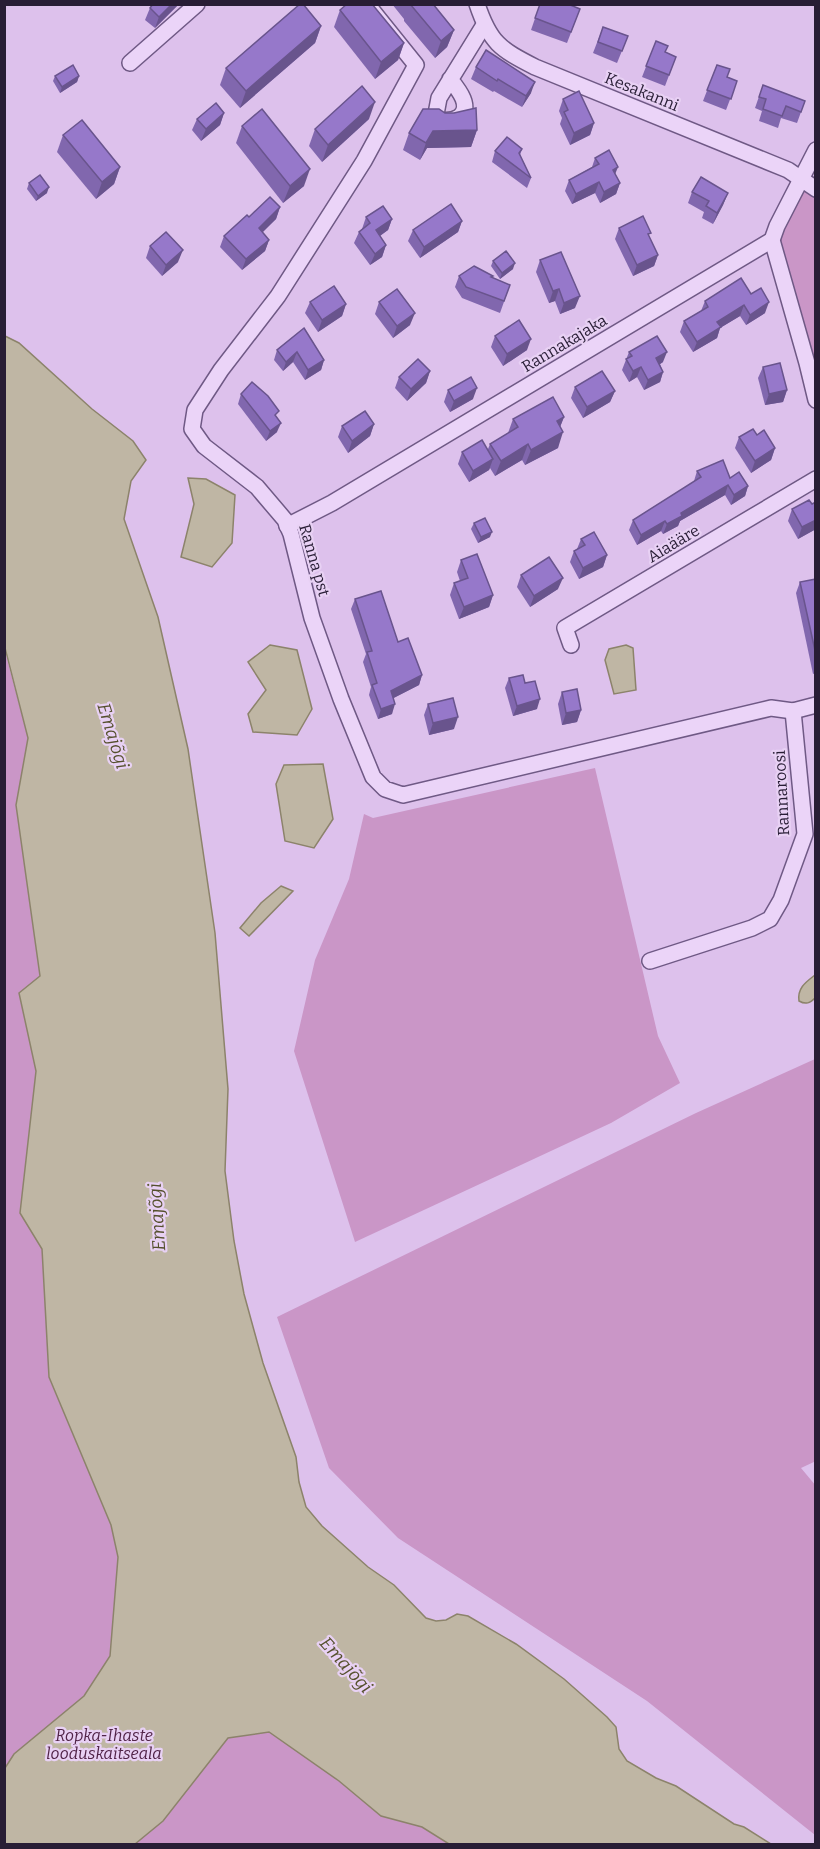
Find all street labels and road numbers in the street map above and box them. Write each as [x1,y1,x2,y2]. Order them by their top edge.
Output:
street label: Kesakanni [602,68,682,115]
street label: Rannakajaka [518,310,610,376]
street label: Aiaääre [644,521,703,566]
street label: Ranna pst [295,522,334,599]
street label: Rannaroosi [770,750,793,836]

